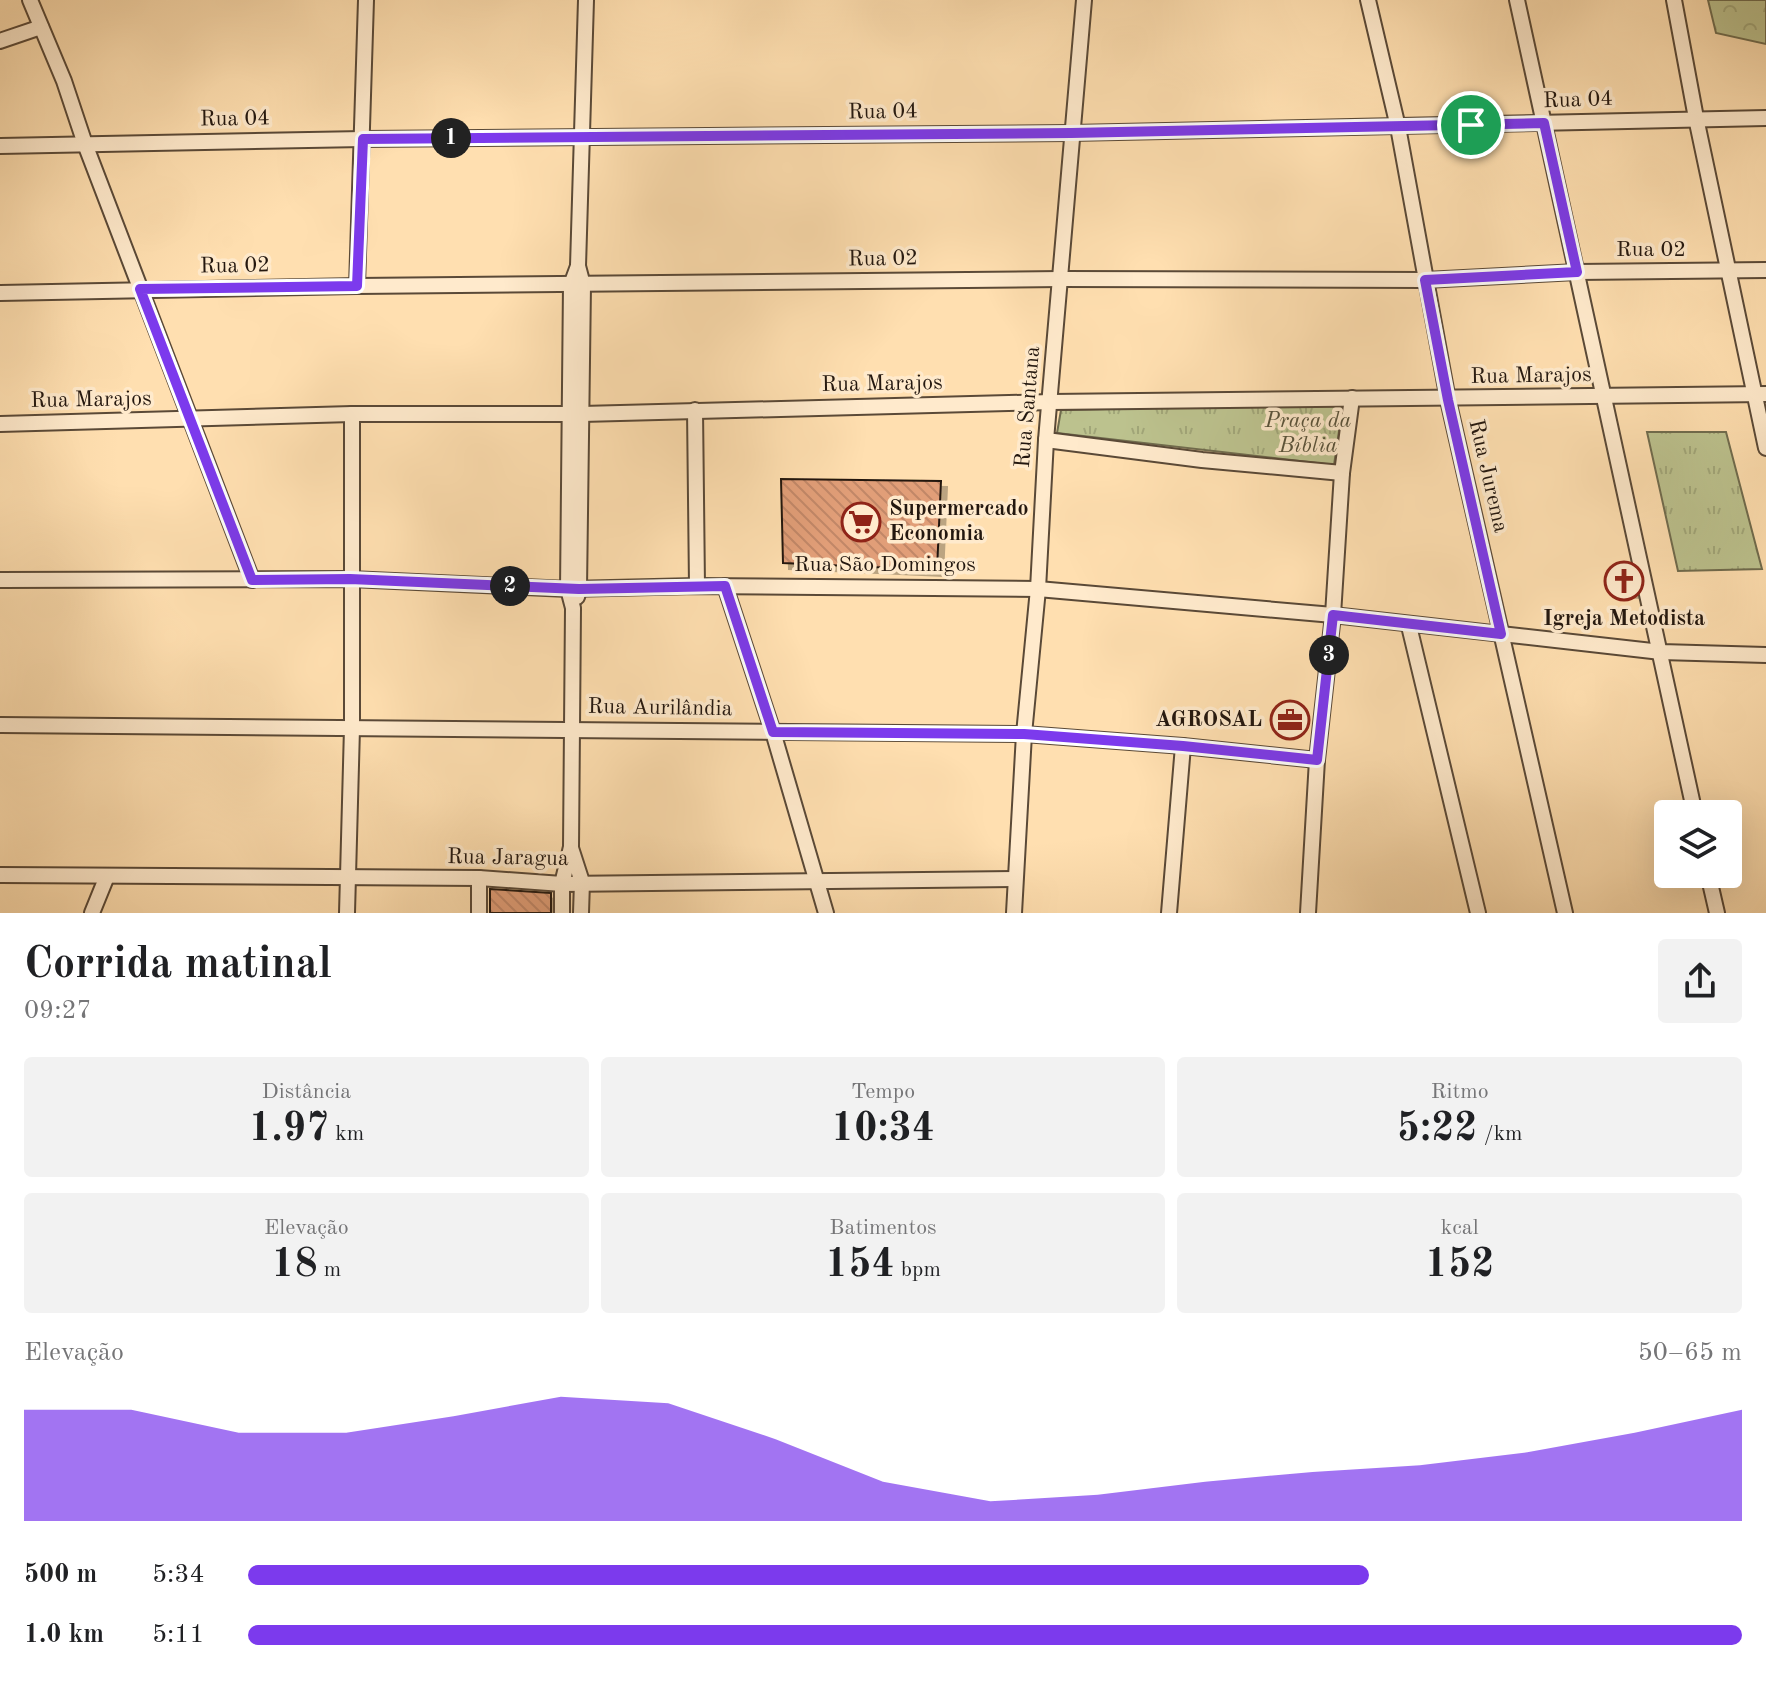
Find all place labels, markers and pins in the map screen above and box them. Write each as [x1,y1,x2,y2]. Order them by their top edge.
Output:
pin [1437,91,1505,159]
pin: 1 [431,118,471,158]
place label: Supermercado Economia [889,498,1029,545]
supermarket icon: Supermercado Economia [840,501,882,543]
church icon: Igreja Metodista [1603,560,1645,602]
pin: 2 [490,566,530,606]
place label: Igreja Metodista [1543,608,1705,630]
pin: 3 [1309,635,1349,675]
office icon: AGROSAL [1269,699,1311,741]
place label: AGROSAL [1155,709,1262,731]

